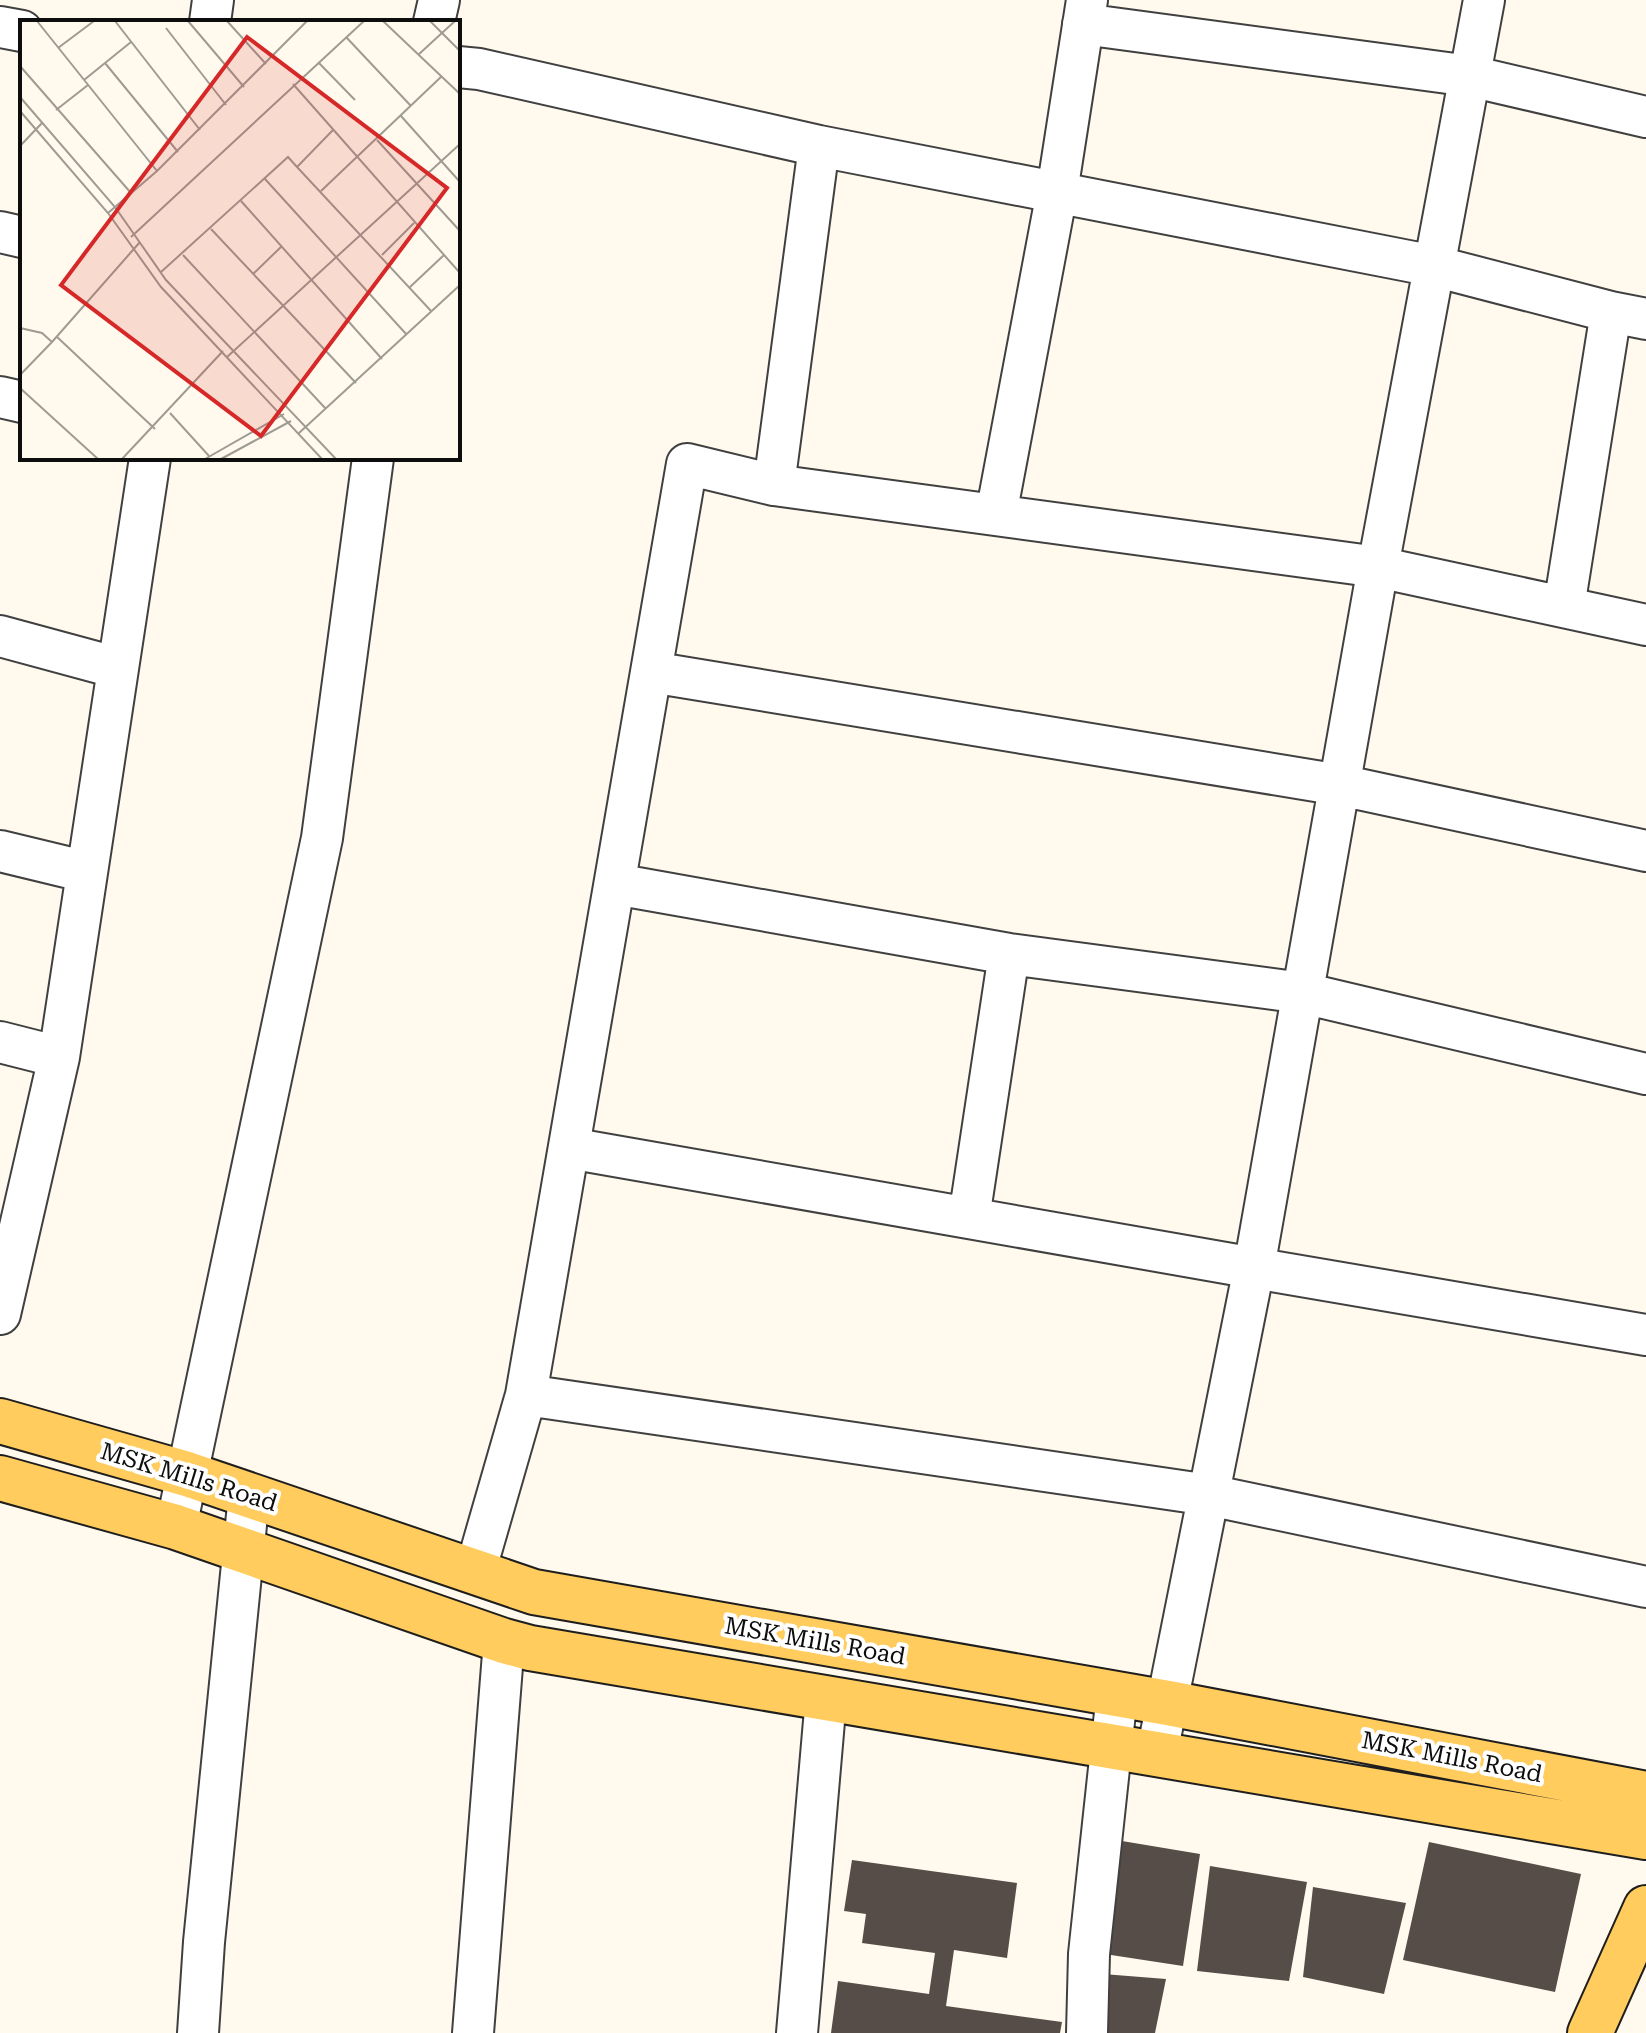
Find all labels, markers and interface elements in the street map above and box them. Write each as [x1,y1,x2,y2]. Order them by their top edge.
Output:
inset map [20,20,460,460]
street label: MSK Mills Road [97,1437,281,1517]
street label: MSK Mills Road [722,1611,908,1671]
street label: MSK Mills Road [1359,1726,1545,1788]

